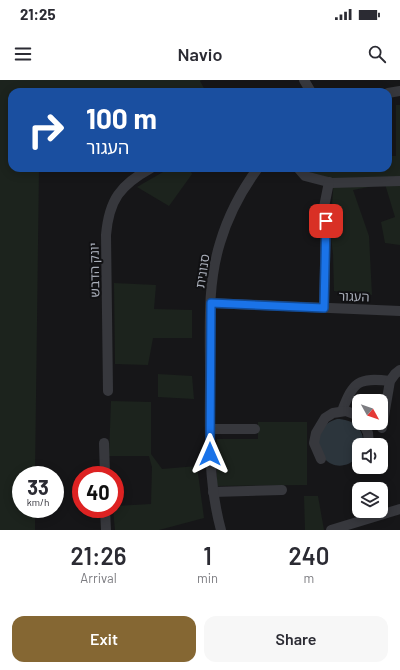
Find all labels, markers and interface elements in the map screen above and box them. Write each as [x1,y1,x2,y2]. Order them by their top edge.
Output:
text: 21:25 [20,5,56,23]
icon: menu [12,43,34,65]
text: Navio [178,43,222,65]
icon: search [366,43,388,65]
text: 100 m [86,101,157,135]
icon: right [20,104,72,156]
text: העגור [86,136,129,158]
pin [309,204,343,238]
icon: arrive [315,210,337,232]
street label: יונק הדבש [86,242,102,298]
street label: סנונית [191,253,213,289]
street label: העגור [338,287,370,305]
north arrow [352,394,388,430]
map controls [352,394,388,518]
position arrow [189,433,231,475]
button: sound [352,438,388,474]
speed limit sign: 40 [72,466,124,518]
text: 33 [27,475,49,499]
button: layers [352,482,388,518]
text: km/h [27,496,49,508]
text: 21:26 [71,541,126,570]
text: 1 [203,541,212,570]
text: 240 [289,541,329,570]
text: Arrival [80,570,117,586]
text: min [197,570,218,586]
text: m [304,570,314,586]
button: Exit [12,616,196,662]
button: Share [204,616,388,662]

